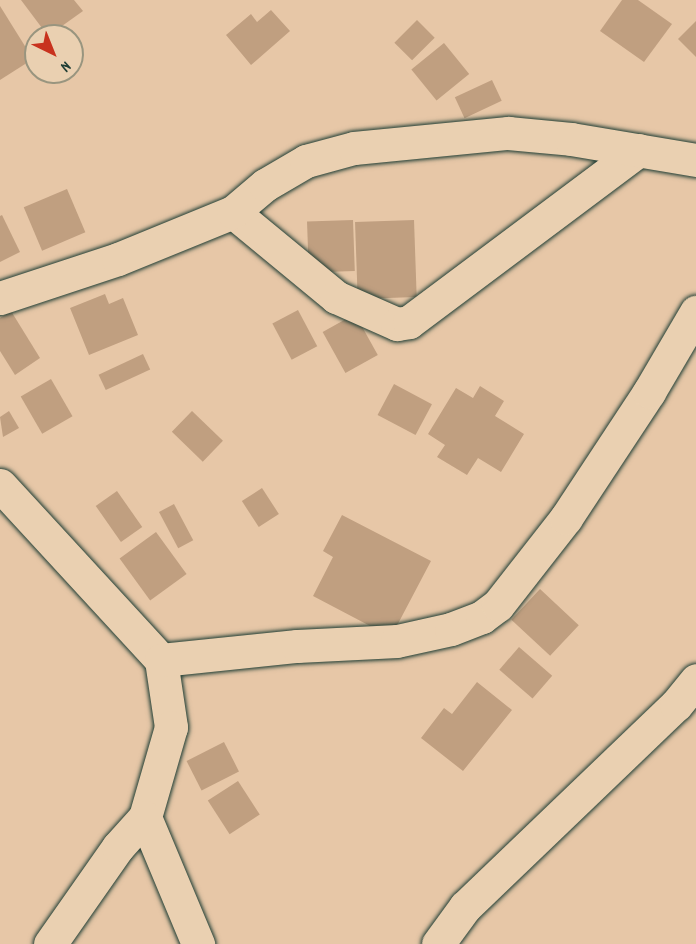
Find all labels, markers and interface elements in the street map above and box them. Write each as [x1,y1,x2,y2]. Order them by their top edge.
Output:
north arrow [24,24,84,84]
text: N [55,55,76,77]

